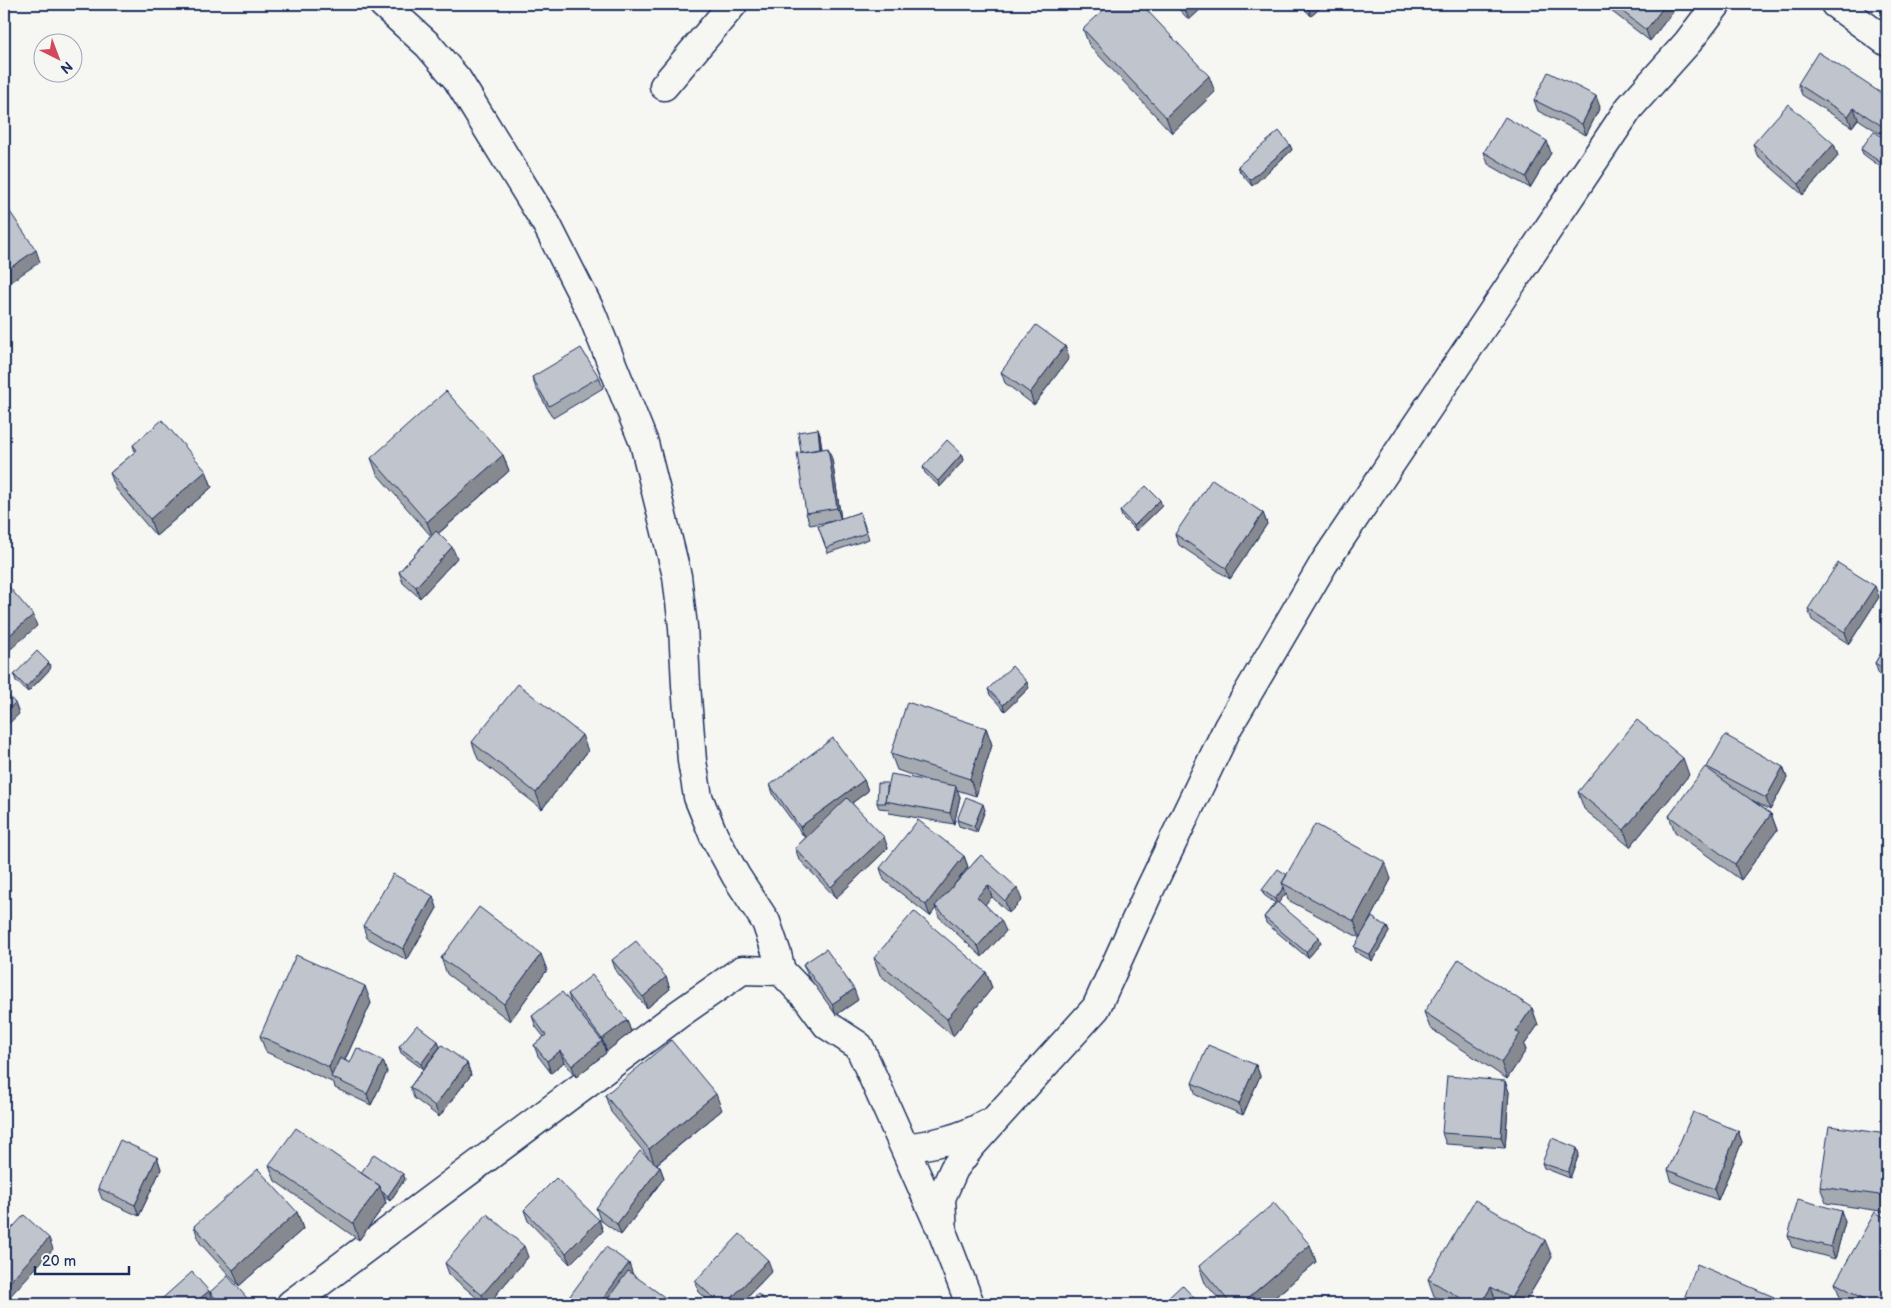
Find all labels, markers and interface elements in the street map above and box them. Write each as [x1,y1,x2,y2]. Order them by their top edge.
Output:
north arrow [32,32,82,82]
text: N [57,57,76,77]
scale bar [35,1243,129,1275]
text: 20 m [42,1252,76,1271]

